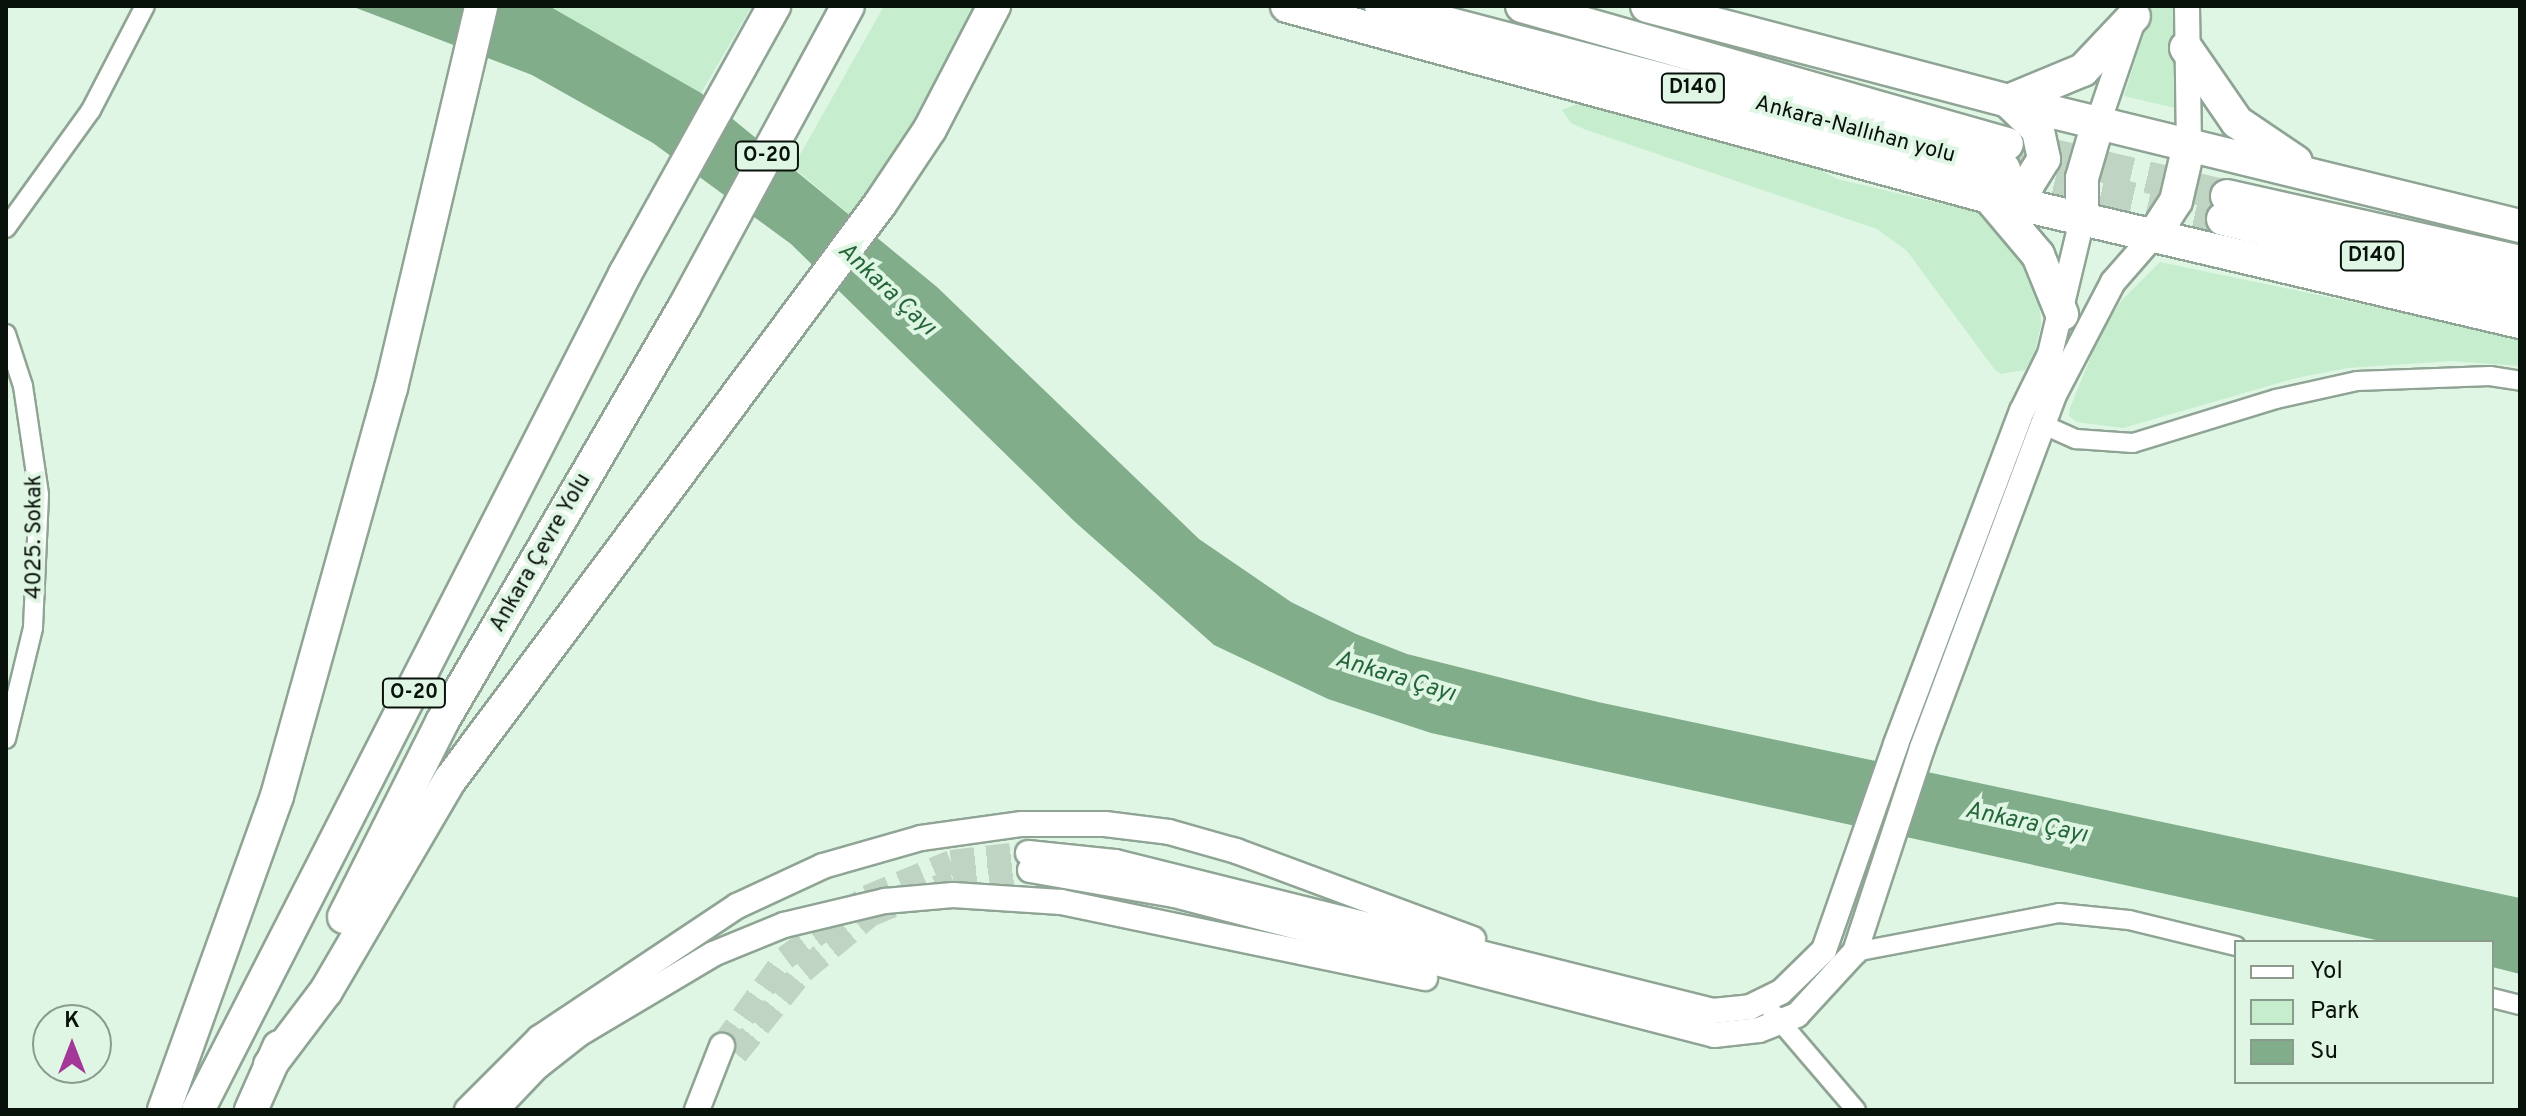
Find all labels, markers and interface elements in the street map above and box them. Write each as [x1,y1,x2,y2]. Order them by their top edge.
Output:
road number: D140 [1659,72,1727,104]
street label: Ankara-Nallıhan yolu [1752,91,1958,169]
road number: O-20 [733,140,801,172]
water label: Ankara Çayı [831,237,941,343]
road number: D140 [2338,240,2406,272]
street label: Ankara Çevre Yolu [485,469,597,637]
street label: 4025. Sokak [22,475,48,599]
water label: Ankara Çayı [1332,646,1458,710]
road number: O-20 [380,677,448,709]
water label: Ankara Çayı [1962,797,2090,851]
legend [2234,940,2494,1084]
text: Yol [2310,957,2343,987]
text: Park [2310,997,2360,1027]
north arrow [32,1004,112,1084]
text: K [64,1008,80,1035]
text: Su [2310,1037,2338,1067]

